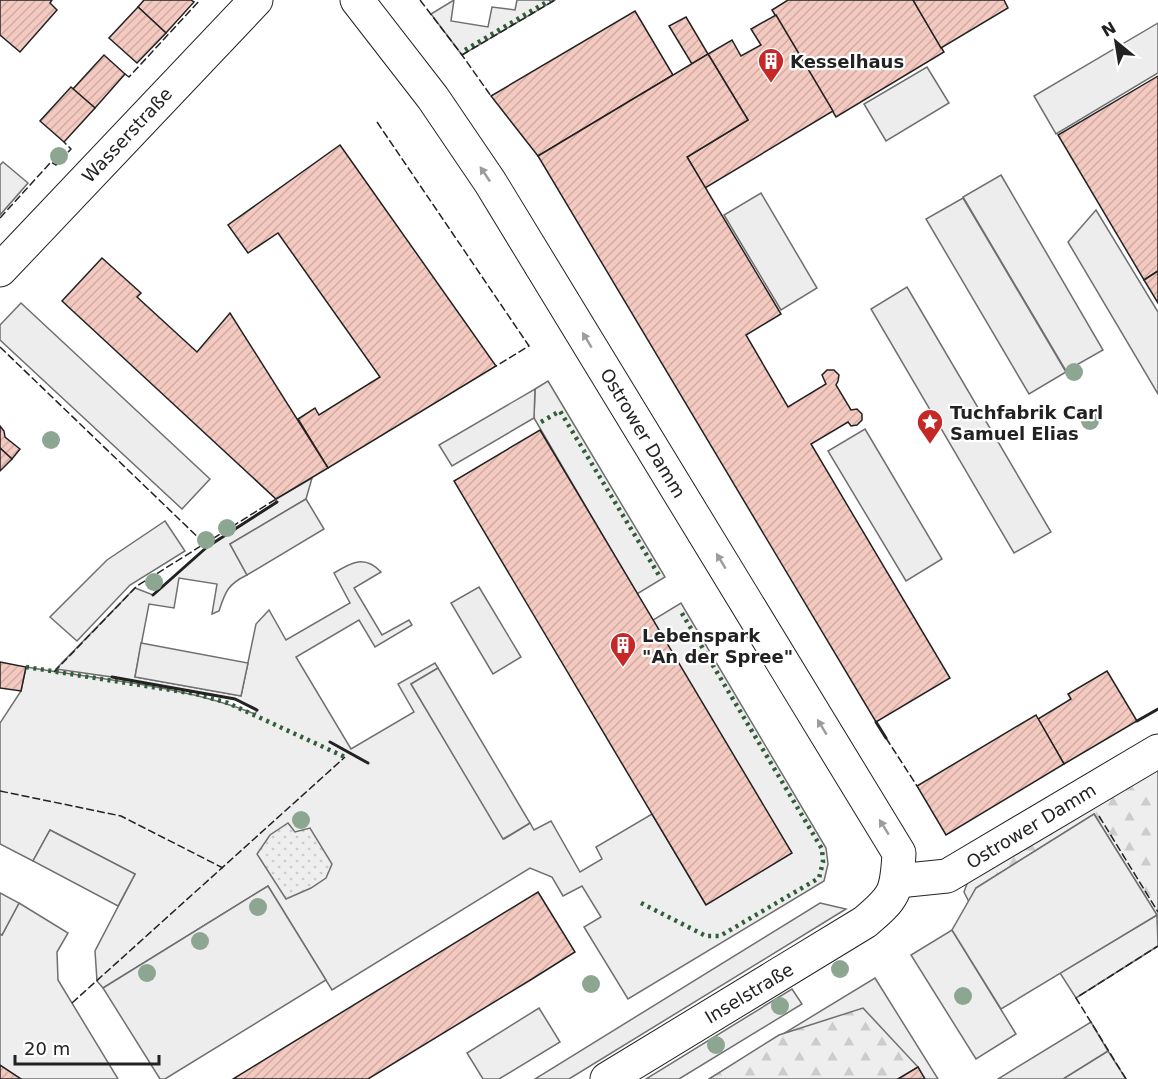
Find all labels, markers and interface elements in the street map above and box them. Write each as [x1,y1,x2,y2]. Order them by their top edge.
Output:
north arrow [1086,12,1146,72]
text: N [1098,18,1119,41]
building icon: Kesselhaus [756,46,786,84]
place label: Kesselhaus [790,51,904,72]
street label: Wasserstraße [78,83,176,187]
one-way arrow [479,167,491,183]
one-way arrow [581,332,592,349]
street label: Ostrower Damm [596,364,690,502]
place label: Tuchfabrik Carl Samuel Elias [950,402,1103,444]
place icon: Tuchfabrik Carl Samuel Elias [915,407,945,445]
one-way arrow [715,553,726,569]
place label: Lebenspark "An der Spree" [642,625,793,667]
building icon: Lebenspark "An der Spree" [608,630,638,668]
one-way arrow [817,719,828,735]
street label: Ostrower Damm [962,779,1100,873]
one-way arrow [878,819,889,836]
street label: Inselstraße [701,958,797,1028]
scale bar [15,1028,159,1066]
text: 20 m [24,1038,70,1059]

